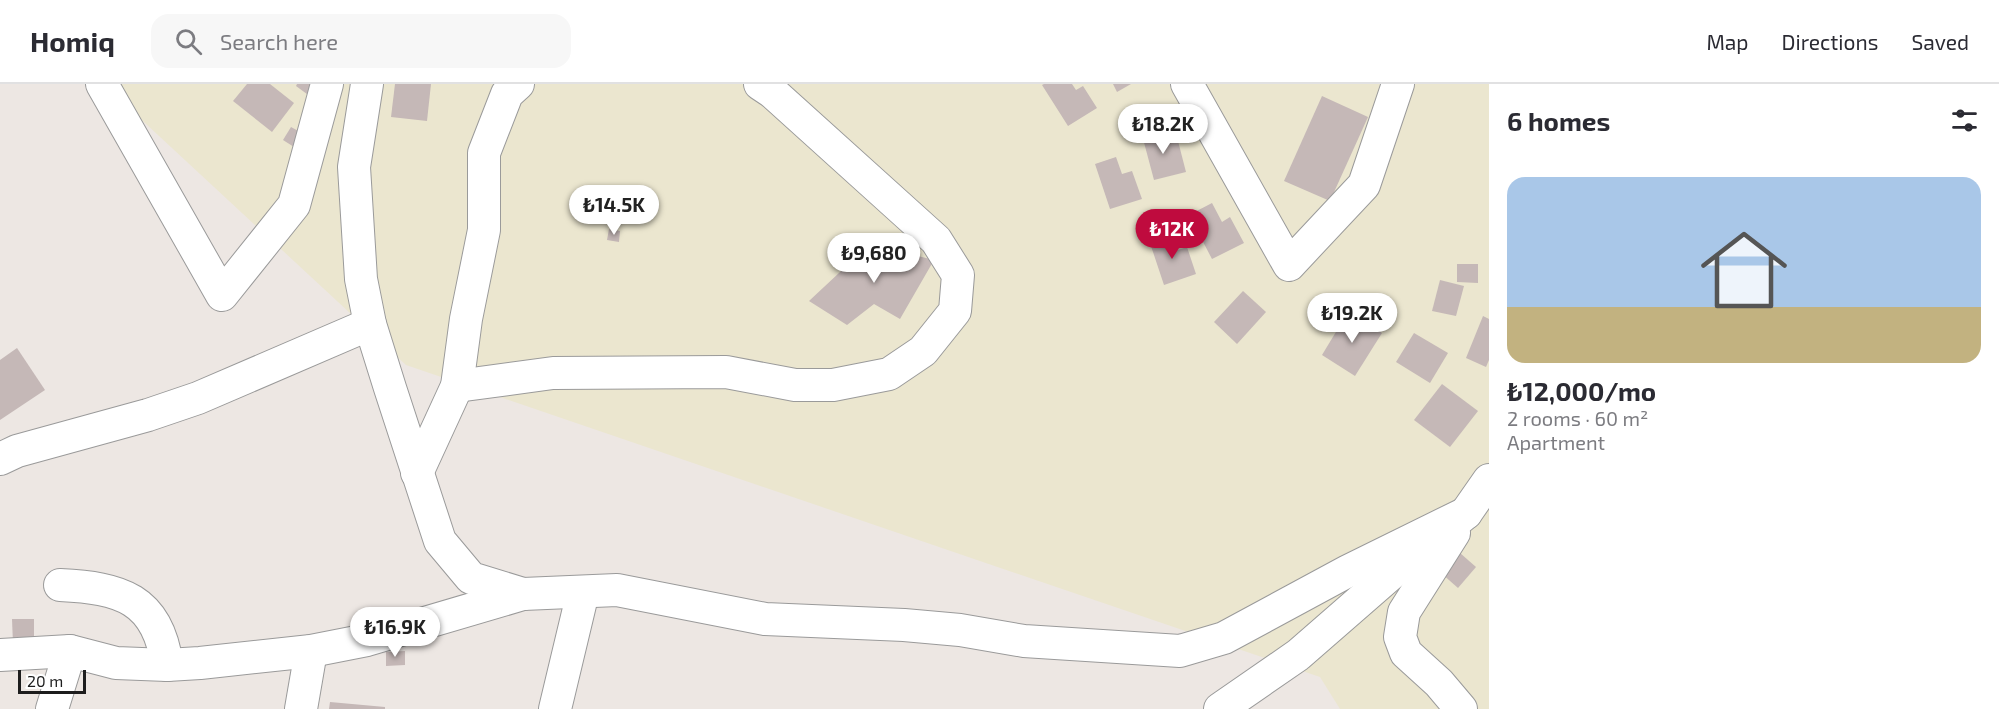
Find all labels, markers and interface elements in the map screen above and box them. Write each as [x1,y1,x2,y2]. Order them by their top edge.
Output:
search box [151,14,571,68]
text: Homiq [30,24,115,58]
icon: search [172,25,205,58]
text: Search here [220,28,338,54]
text: Map [1706,29,1749,54]
text: Directions [1782,29,1878,54]
text: Saved [1911,29,1969,54]
pin: ₺18.2K [1114,104,1212,155]
icon: filters [1948,104,1981,137]
text: 6 homes [1507,105,1610,136]
text: ₺18.2K [1132,111,1194,135]
pin: ₺14.5K [565,185,663,236]
text: ₺14.5K [583,192,645,216]
pin: ₺12K [1136,209,1208,260]
text: ₺12K [1150,216,1194,240]
icon: home [1690,216,1798,324]
pin: ₺9,680 [825,233,923,284]
text: ₺9,680 [841,240,907,264]
pin: ₺19.2K [1303,293,1401,344]
text: ₺19.2K [1321,300,1383,324]
text: ₺12,000/mo [1507,375,1656,406]
text: 2 rooms · 60 m² [1507,406,1648,430]
text: Apartment [1507,430,1605,454]
pin: ₺16.9K [346,607,444,658]
text: ₺16.9K [364,614,426,638]
scale bar [18,667,86,694]
text: 20 m [27,671,63,690]

